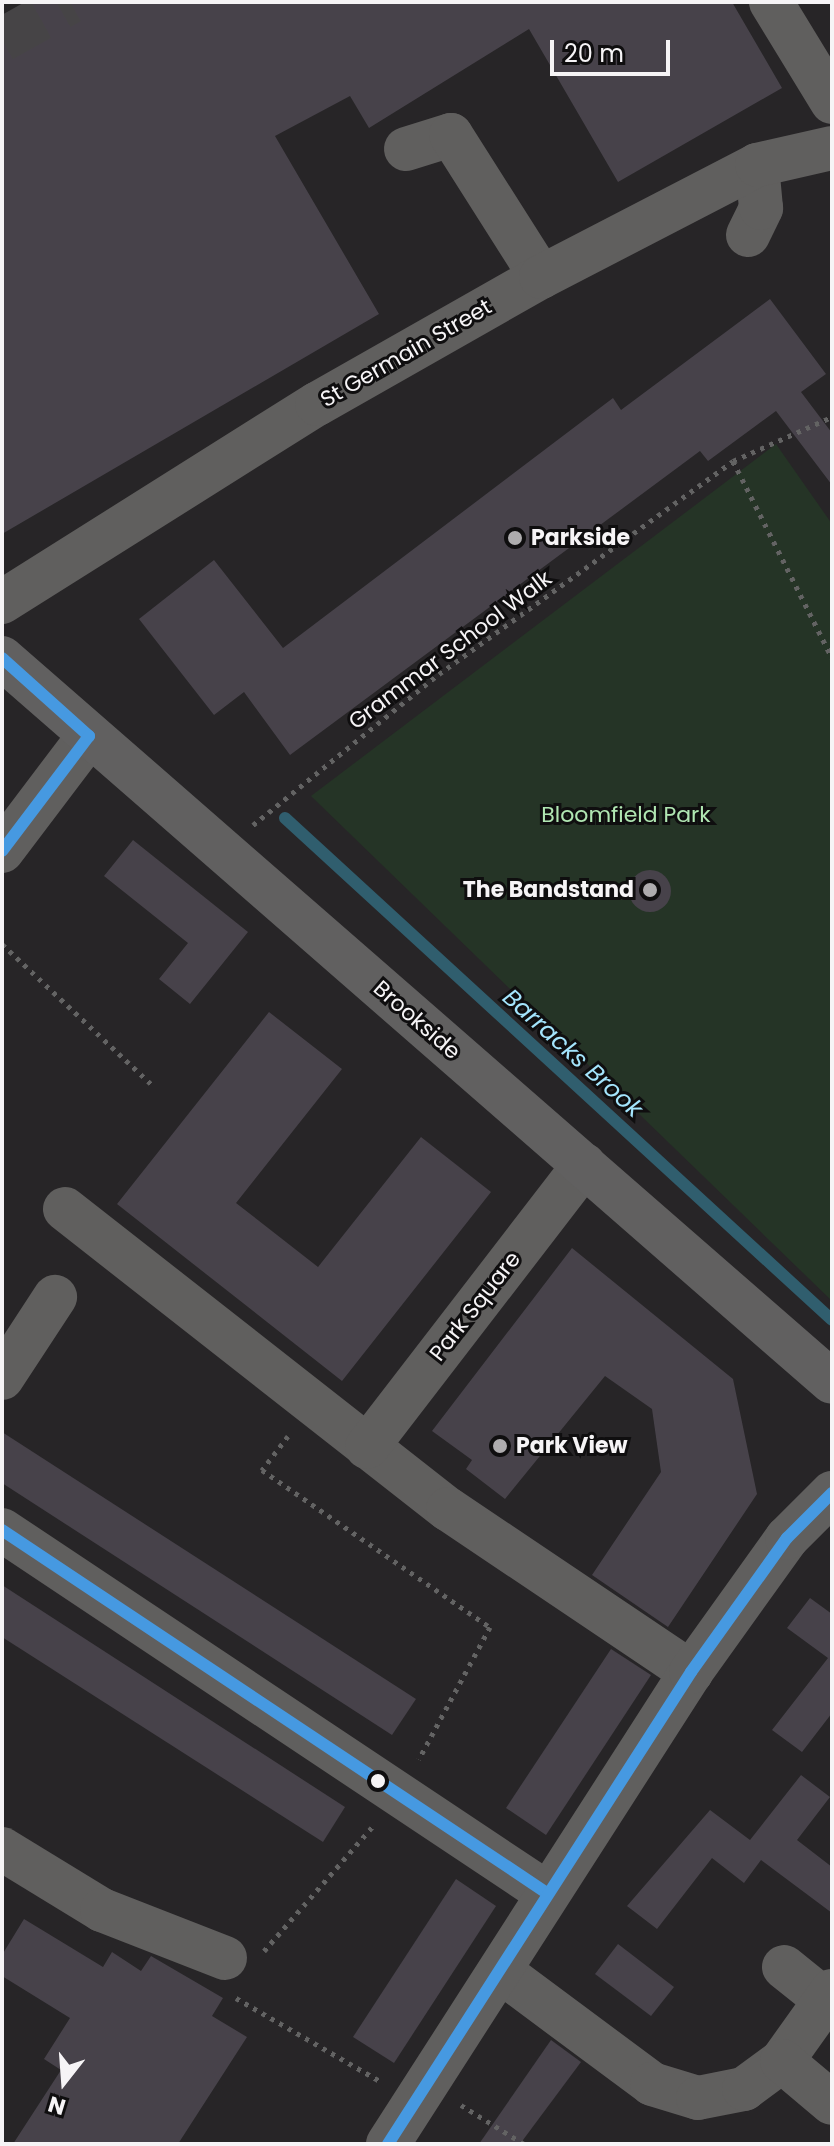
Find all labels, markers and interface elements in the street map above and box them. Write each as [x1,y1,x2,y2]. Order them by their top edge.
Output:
scale bar [554,24,674,74]
text: 20 m [564,37,624,70]
street label: St Germain Street [316,293,496,413]
place label: Parkside [531,525,630,551]
marker: Parkside [506,529,524,547]
street label: Grammar School Walk [343,565,557,735]
park label: Bloomfield Park [541,802,711,828]
place label: The Bandstand [463,877,634,903]
marker: The Bandstand [641,881,659,899]
street label: Brookside [368,975,466,1065]
water label: Barracks Brook [497,983,649,1123]
street label: Park Square [424,1246,526,1366]
place label: Park View [516,1433,627,1459]
marker: Park View [491,1437,509,1455]
unlabelled marker [370,1773,386,1789]
north arrow [24,2042,104,2122]
text: N [44,2088,69,2123]

